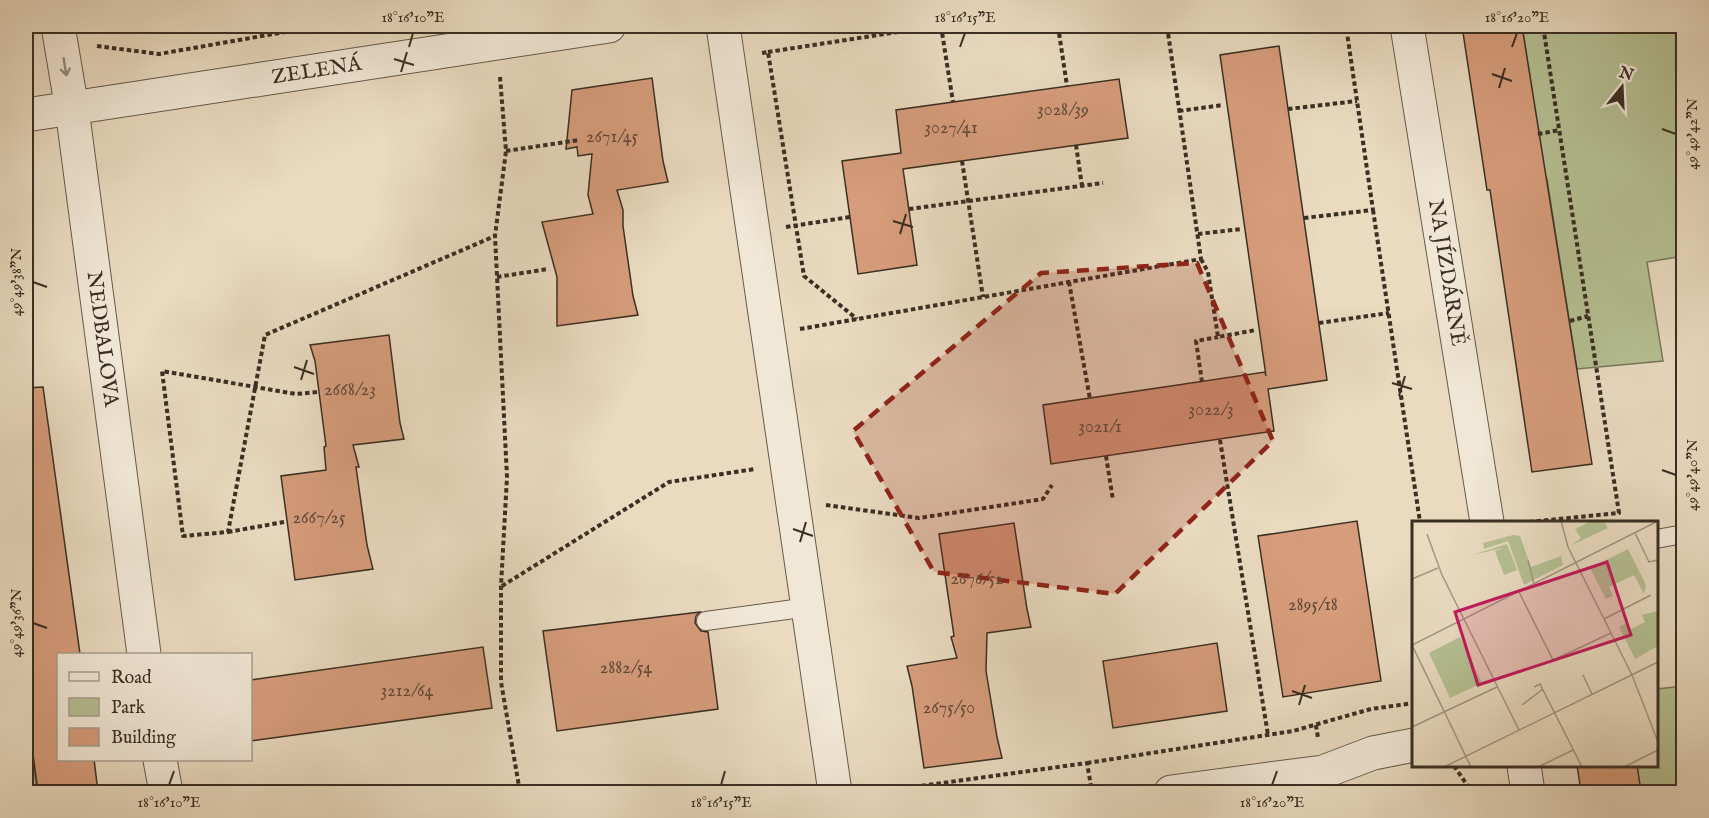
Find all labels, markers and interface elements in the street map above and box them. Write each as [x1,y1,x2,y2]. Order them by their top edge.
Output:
text: 18°16'10"E [381,8,445,27]
text: 18°16'15"E [934,8,996,27]
text: 18°16'20"E [1485,8,1549,27]
street label: ZELENÁ [270,49,364,91]
one-way arrow [60,57,71,77]
north arrow [1592,57,1652,117]
text: N [1615,63,1636,86]
text: 49°49'42"N [1683,98,1702,170]
house number: 3028/39 [1037,99,1089,122]
house number: 3027/41 [924,117,978,140]
house number: 2671/45 [586,126,638,149]
street label: NA JÍZDÁRNĚ [1422,198,1473,348]
text: 49°49'38"N [7,248,26,316]
street label: NEDBALOVA [80,269,125,409]
house number: 2668/23 [324,379,376,402]
house number: 3022/3 [1188,399,1234,422]
house number: 3021/1 [1078,416,1122,439]
text: 49°49'40"N [1683,439,1702,511]
house number: 2667/25 [293,507,346,530]
inset map [1412,521,1658,767]
house number: 2676/52 [950,568,1004,591]
text: 49°49'36"N [7,588,26,658]
house number: 2895/18 [1288,594,1338,617]
legend [57,653,252,761]
house number: 2882/54 [600,657,652,680]
text: Road [111,667,152,690]
house number: 3212/64 [381,680,434,703]
text: Park [111,697,146,720]
house number: 2675/50 [923,697,975,720]
text: Building [111,727,176,750]
text: 18°16'10"E [137,793,201,812]
text: 18°16'15"E [690,793,752,812]
text: 18°16'20"E [1240,793,1304,812]

